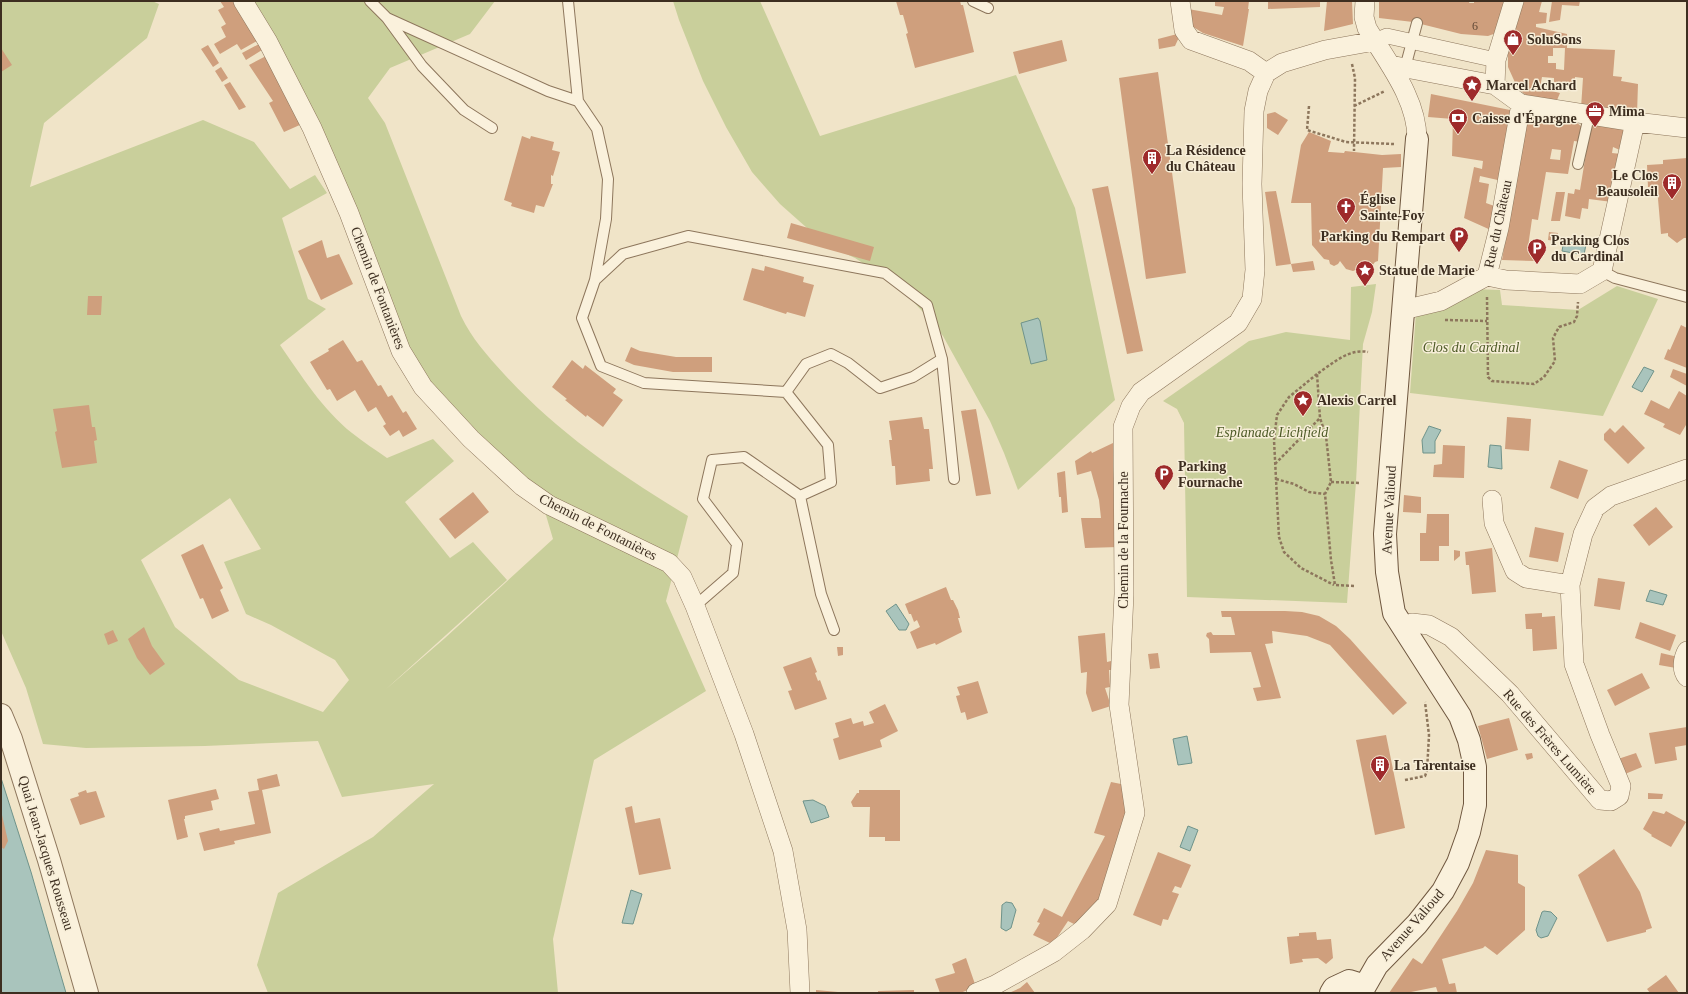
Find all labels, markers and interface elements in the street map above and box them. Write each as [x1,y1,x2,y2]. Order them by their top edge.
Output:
house number: 6 [1472,19,1478,33]
shop icon: SoluSons [1502,28,1524,56]
place label: SoluSons [1527,32,1582,47]
place icon: Marcel Achard [1461,74,1483,102]
place label: Marcel Achard [1486,78,1577,93]
office icon: Mima [1584,100,1606,128]
place label: Mima [1609,104,1645,119]
bank icon: Caisse d'Épargne [1447,107,1469,135]
place label: Caisse d'Épargne [1472,110,1577,126]
place label: La Résidence du Château [1166,143,1246,174]
building icon: La Résidence du Château [1141,147,1163,175]
place label: Le Clos Beausoleil [1597,168,1659,199]
building icon: Le Clos Beausoleil [1661,172,1683,200]
street label: Rue du Château [1481,179,1515,269]
place label: Église Sainte-Foy [1360,191,1425,223]
church icon: Église Sainte-Foy [1335,196,1357,224]
street label: Chemin de Fontanières [348,225,408,351]
parking icon: Parking du Rempart [1448,225,1470,253]
place label: Parking du Rempart [1321,229,1445,244]
place label: Parking Clos du Cardinal [1551,233,1630,264]
parking icon: Parking Clos du Cardinal [1526,237,1548,265]
place icon: Statue de Marie [1354,259,1376,287]
place label: Statue de Marie [1379,263,1475,278]
park label: Clos du Cardinal [1423,340,1519,355]
place icon: Alexis Carrel [1292,389,1314,417]
place label: Alexis Carrel [1317,393,1397,408]
park label: Esplanade Lichfield [1215,425,1329,440]
place label: Parking Fournache [1178,459,1243,490]
parking icon: Parking Fournache [1153,463,1175,491]
street label: Avenue Valioud [1379,465,1399,555]
street label: Chemin de la Fournache [1116,471,1131,609]
street label: Chemin de Fontanières [537,491,659,563]
street label: Rue des Frères Lumière [1500,686,1600,798]
building icon: La Tarentaise [1369,754,1391,782]
place label: La Tarentaise [1394,758,1476,773]
street label: Quai Jean-Jacques Rousseau [15,774,77,932]
street label: Avenue Valioud [1377,886,1447,964]

